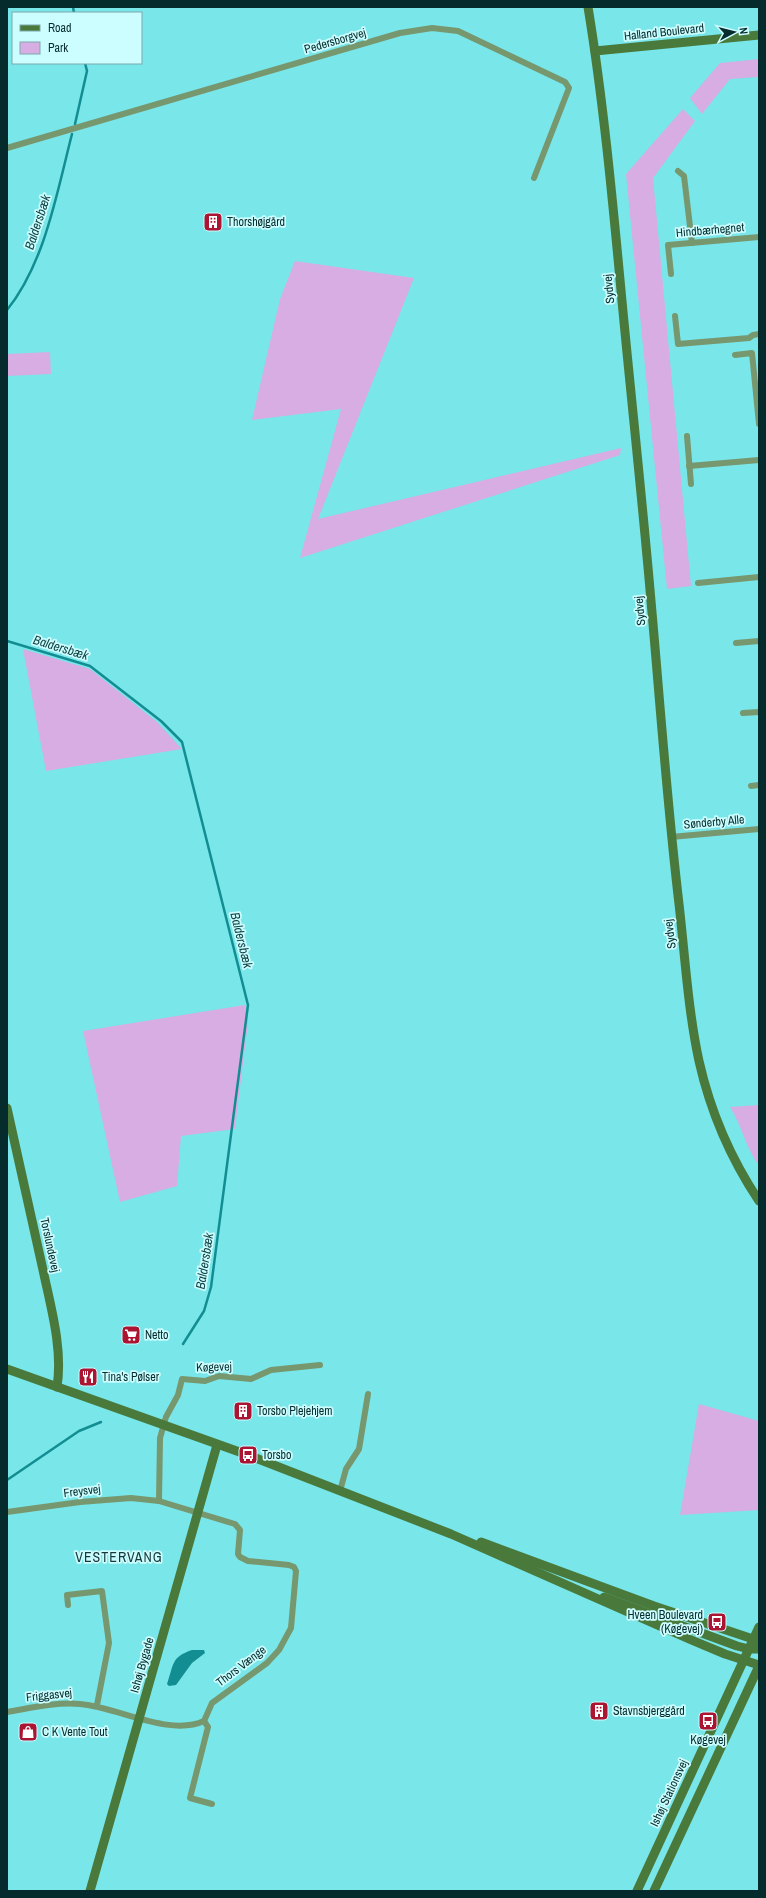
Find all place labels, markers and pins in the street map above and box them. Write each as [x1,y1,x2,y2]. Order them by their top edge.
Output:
building icon: Thorshøjgård [202,211,224,233]
place label: Thorshøjgård [227,214,285,230]
supermarket icon: Netto [120,1324,142,1346]
place label: Netto [145,1327,169,1343]
restaurant icon: Tina's Pølser [77,1366,99,1388]
place label: Tina's Pølser [102,1369,160,1385]
building icon: Torsbo Plejehjem [232,1400,254,1422]
place label: Torsbo Plejehjem [257,1403,332,1419]
bus stop icon: Torsbo [237,1444,259,1466]
place label: Torsbo [262,1447,292,1463]
place label: Hveen Boulevard (Køgevej) [628,1607,703,1637]
bus stop icon: Hveen Boulevard (Køgevej) [706,1611,728,1633]
building icon: Stavnsbjerggård [588,1700,610,1722]
place label: Stavnsbjerggård [613,1703,685,1719]
bus stop icon: Køgevej [697,1710,719,1732]
shop icon: C K Vente Tout [17,1721,39,1743]
place label: C K Vente Tout [42,1724,108,1740]
place label: Køgevej [690,1732,726,1748]

